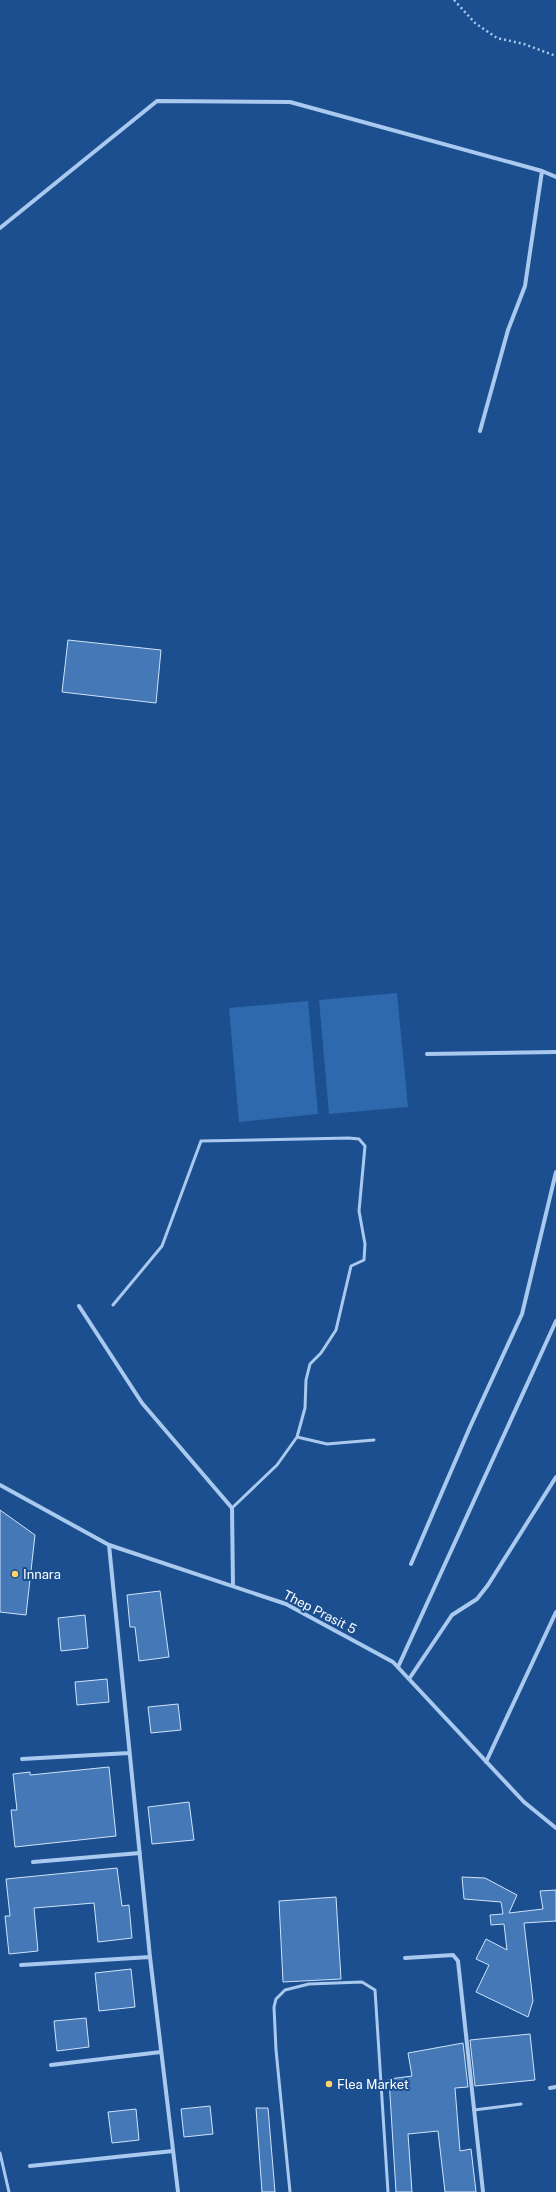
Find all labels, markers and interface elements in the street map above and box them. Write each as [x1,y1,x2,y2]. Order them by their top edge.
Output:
place label: Innara [23,1567,61,1582]
marker: Innara [10,1569,20,1579]
street label: Thep Prasit 5 [281,1587,359,1637]
place label: Flea Market [337,2077,409,2092]
marker: Flea Market [324,2079,334,2089]

